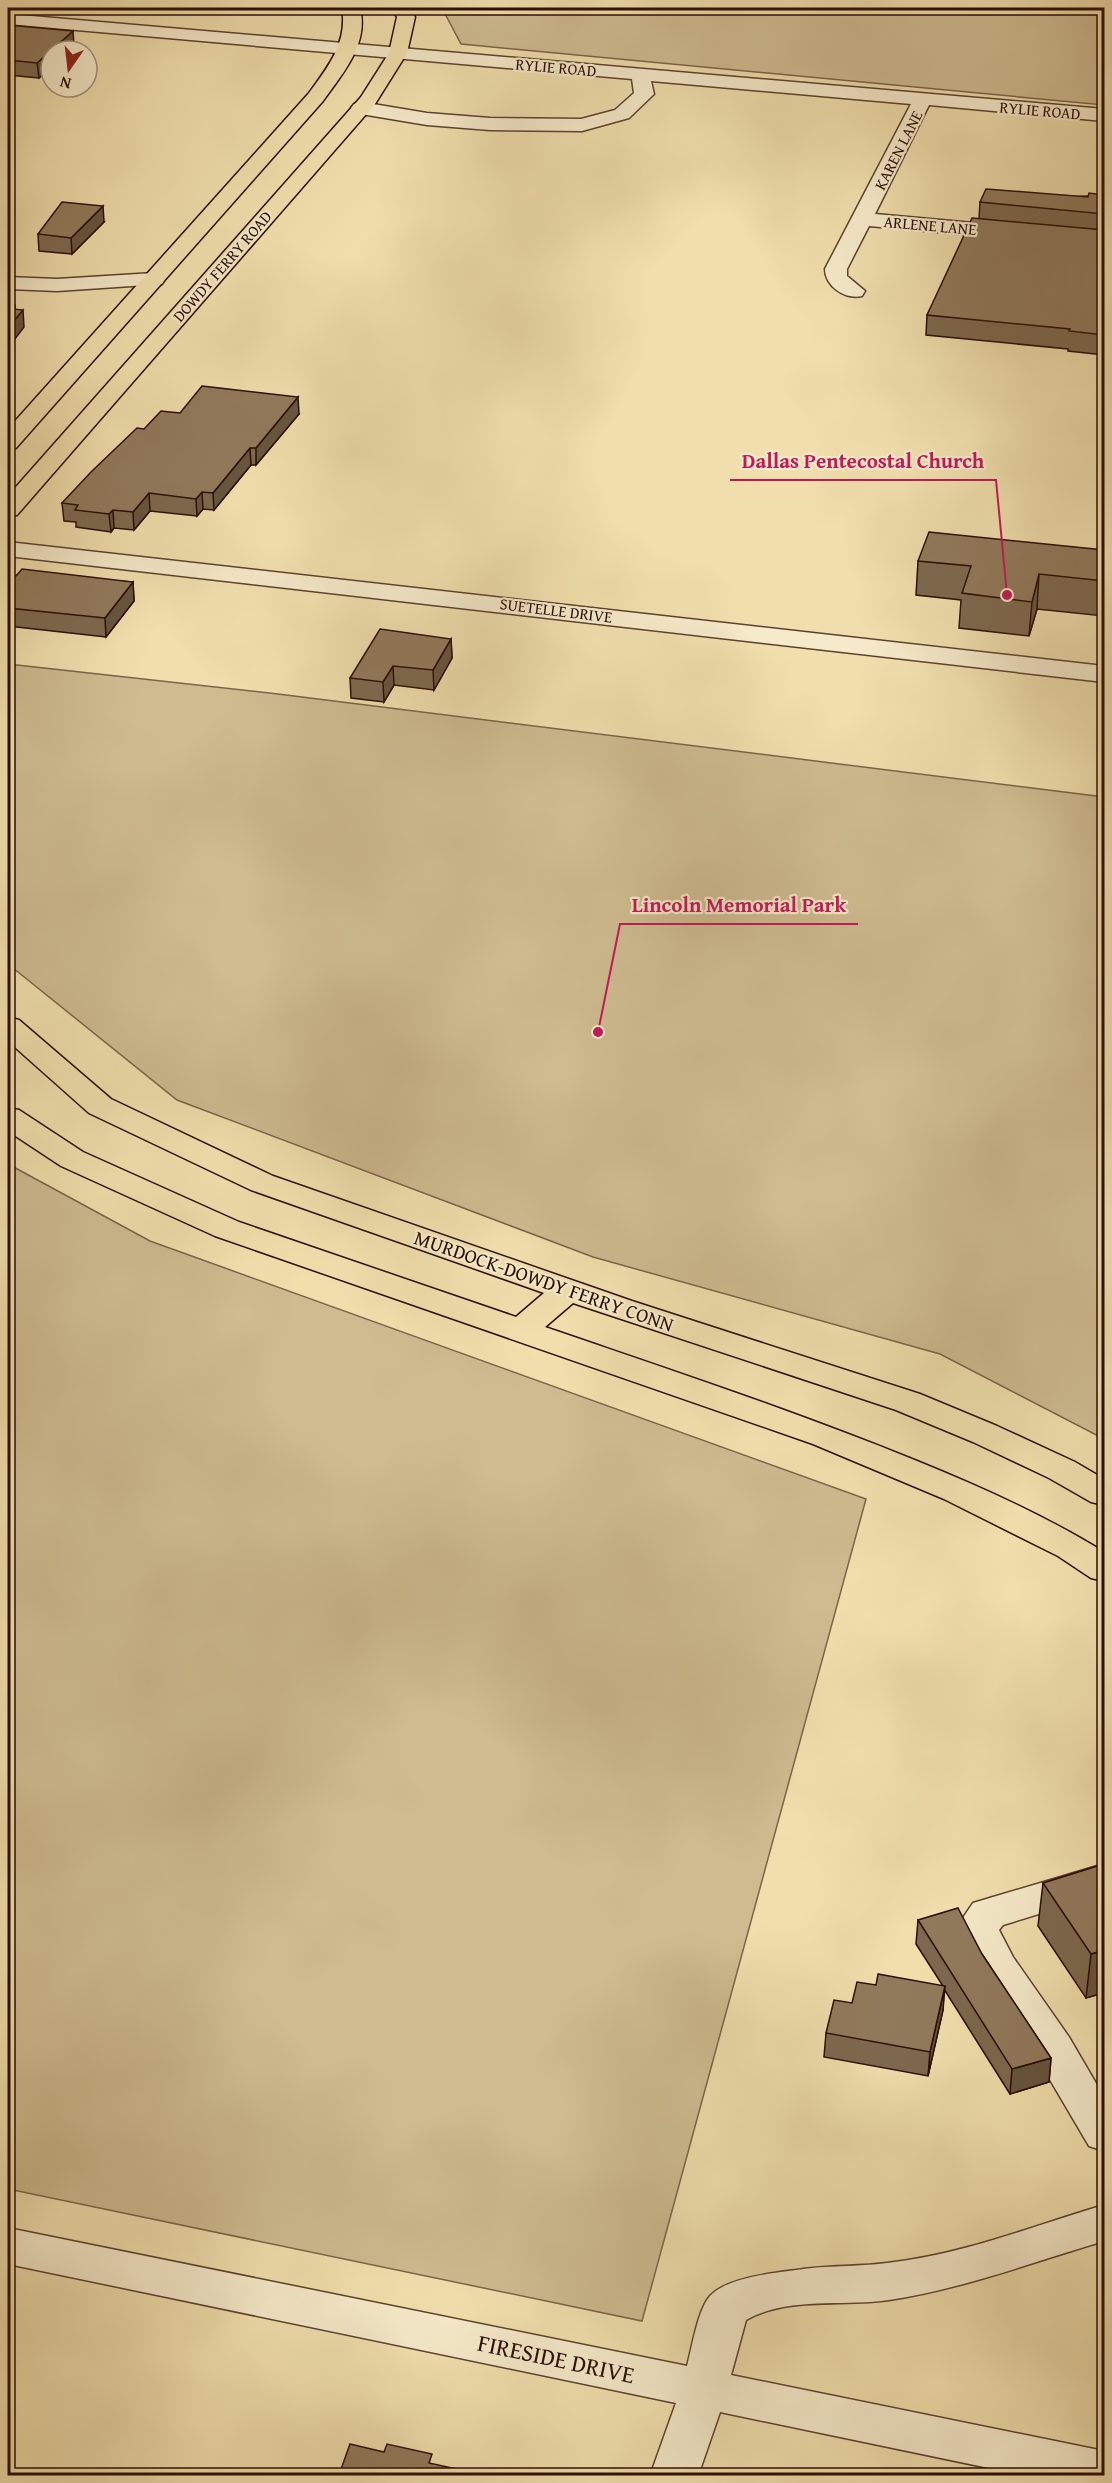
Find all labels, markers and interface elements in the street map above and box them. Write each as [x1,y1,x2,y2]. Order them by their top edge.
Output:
north arrow [39,39,99,99]
street label: RYLIE ROAD [515,52,598,83]
text: N [57,71,73,96]
street label: RYLIE ROAD [999,95,1082,126]
street label: KAREN LANE [868,106,928,194]
street label: DOWDY FERRY ROAD [167,205,277,327]
street label: ARLENE LANE [883,209,977,241]
callout: Dallas Pentecostal Church [730,441,996,480]
text: Dallas Pentecostal Church [742,445,985,476]
street label: SUETELLE DRIVE [498,591,614,629]
callout: Lincoln Memorial Park [620,885,858,924]
text: Lincoln Memorial Park [632,889,847,920]
street label: MURDOCK-DOWDY FERRY CONN [411,1222,678,1339]
street label: FIRESIDE DRIVE [474,2325,638,2392]

